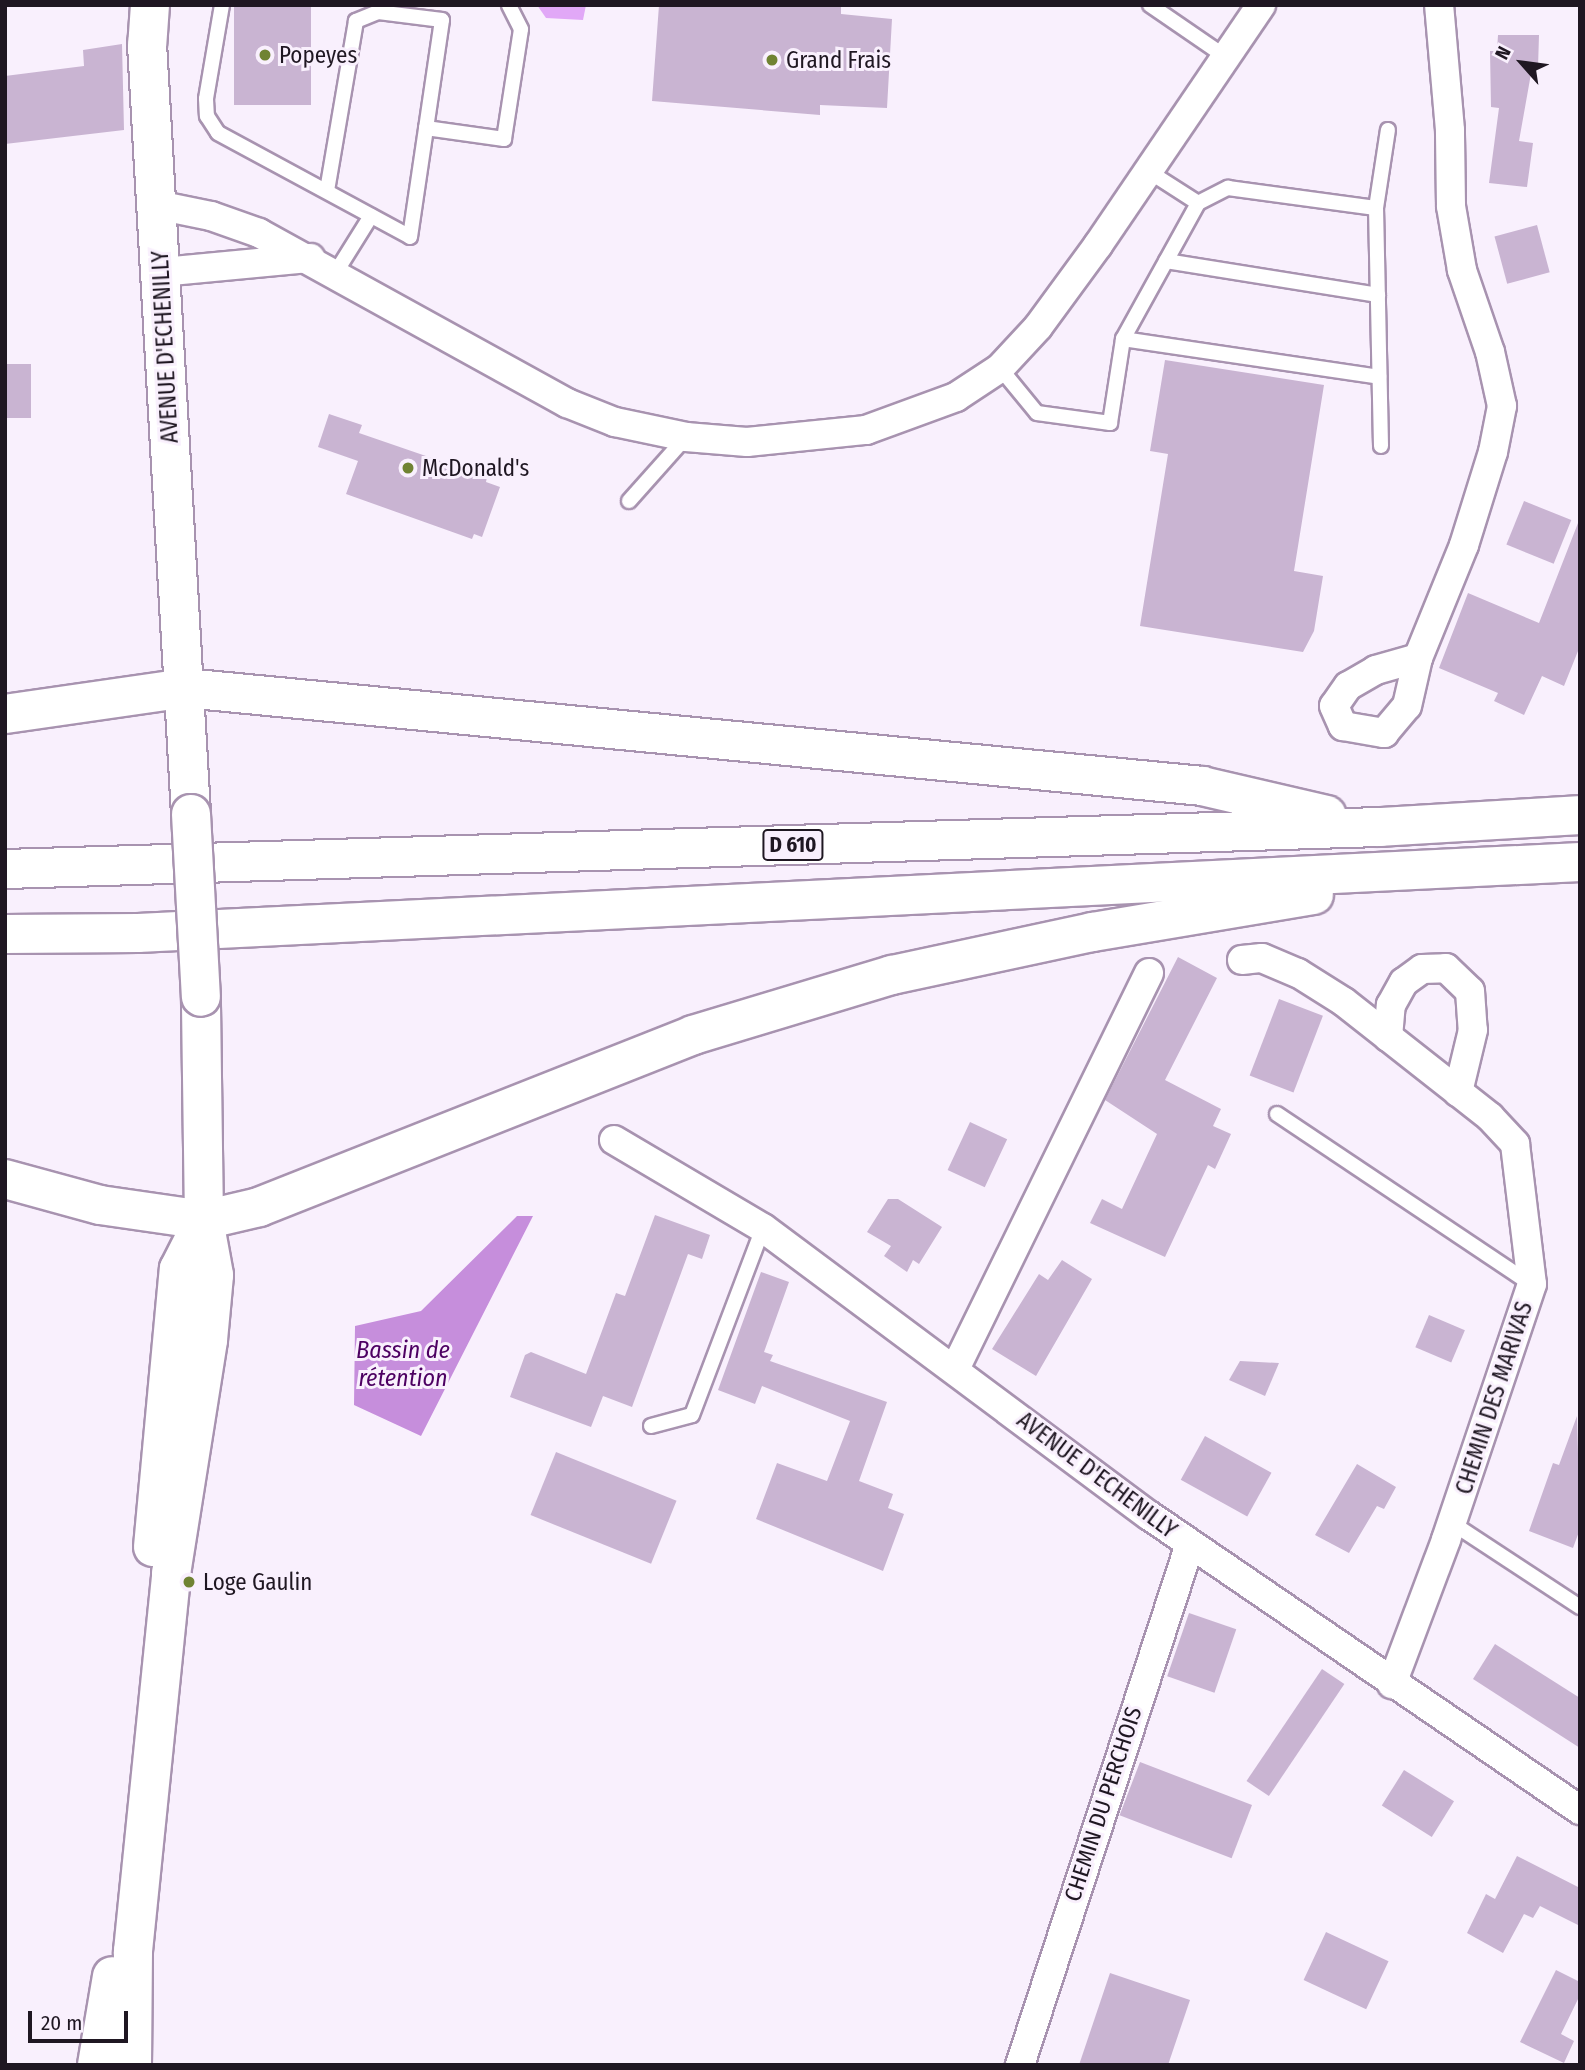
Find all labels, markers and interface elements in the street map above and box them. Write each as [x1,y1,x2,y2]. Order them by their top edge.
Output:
north arrow [1487,28,1557,98]
place label: Popeyes [279,41,357,69]
text: N [1490,42,1516,63]
place label: Grand Frais [786,46,891,74]
marker: Popeyes [257,47,273,63]
marker: Grand Frais [764,52,780,68]
street label: AVENUE D'ECHENILLY [146,250,184,444]
place label: McDonald's [422,454,529,482]
marker: McDonald's [400,460,416,476]
road number: D 610 [762,828,824,862]
street label: CHEMIN DES MARIVAS [1450,1298,1538,1498]
water label: Bassin de rétention [356,1337,450,1393]
street label: AVENUE D'ECHENILLY [1012,1406,1182,1544]
place label: Loge Gaulin [203,1568,312,1596]
marker: Loge Gaulin [181,1574,197,1590]
street label: CHEMIN DU PERCHOIS [1058,1703,1148,1905]
scale bar [32,1996,131,2040]
text: 20 m [41,2010,82,2036]

